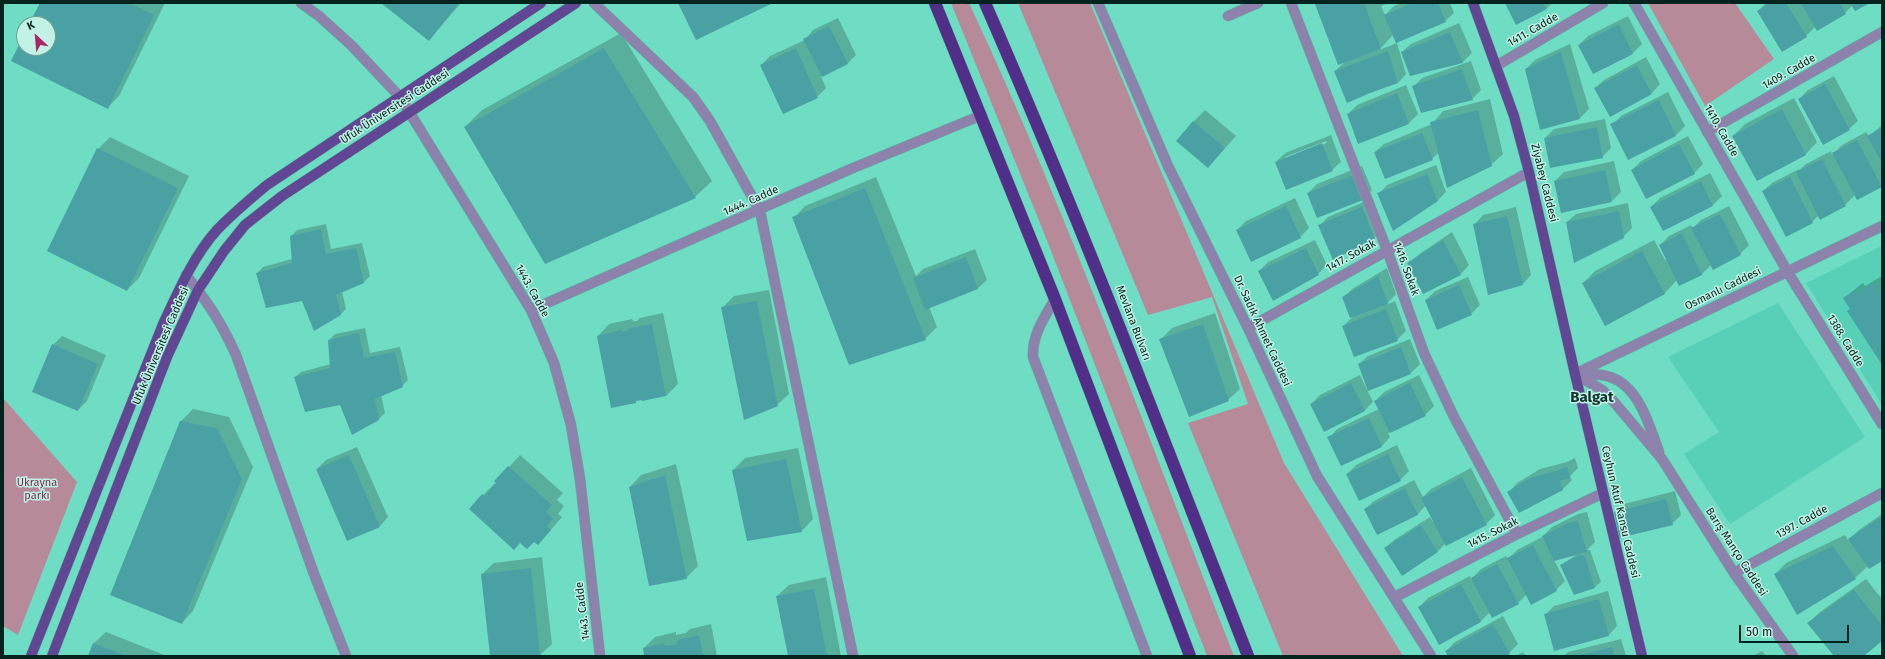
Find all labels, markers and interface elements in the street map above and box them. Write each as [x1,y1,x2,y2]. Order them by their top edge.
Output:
street label: 1411. Cadde [1505,10,1561,50]
north arrow [16,16,56,56]
text: K [25,18,37,33]
street label: 1409. Cadde [1760,51,1818,93]
street label: Ufuk Üniversitesi Caddesi [338,67,452,147]
street label: 1410. Cadde [1701,103,1741,159]
street label: Ziyabey Caddesi [1528,142,1560,224]
street label: 1444. Cadde [721,183,781,219]
street label: 1417. Sokak [1324,237,1378,275]
street label: 1416. Sokak [1390,241,1422,297]
street label: 1443. Cadde [512,262,552,320]
street label: Osmanlı Caddesi [1683,265,1763,313]
street label: Dr. Sadık Ahmet Caddesi [1231,274,1293,388]
street label: Mevlana Bulvarı [1113,284,1153,362]
street label: Ufuk Üniversitesi Caddesi [130,285,192,407]
street label: 1388. Cadde [1824,312,1866,370]
district label: Balgat [1570,389,1614,407]
street label: Ceyhun Atuf Kansu Caddesi [1598,445,1642,579]
park label: Ukrayna parkı [17,476,57,502]
street label: 1397. Cadde [1774,502,1830,542]
street label: Barış Manço Caddesi [1702,505,1770,599]
street label: 1415. Sokak [1465,515,1521,551]
street label: 1443. Cadde [573,581,593,641]
scale bar [1741,617,1851,643]
text: 50 m [1746,625,1772,639]

